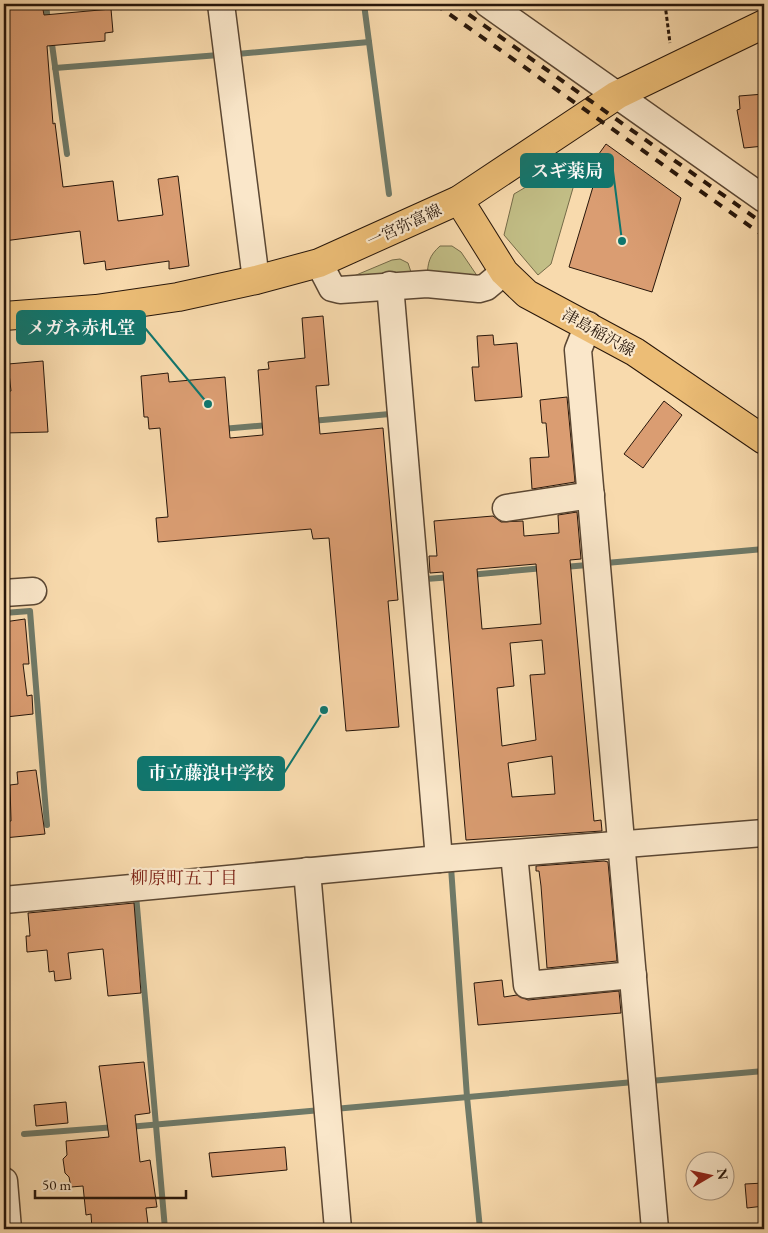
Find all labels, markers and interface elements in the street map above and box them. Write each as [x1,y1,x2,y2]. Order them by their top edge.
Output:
callout: スギ薬局 [521,154,613,187]
text: スギ薬局 [531,159,603,182]
street label: 一宮弥富線 [364,199,445,252]
street label: 津島稲沢線 [559,304,639,361]
callout: メガネ赤札堂 [17,311,145,344]
text: メガネ赤札堂 [27,316,135,339]
callout: 市立藤浪中学校 [138,757,284,790]
text: 市立藤浪中学校 [148,761,274,784]
district label: 柳原町五丁目 [130,866,238,889]
north arrow [686,1150,736,1200]
text: N [713,1167,733,1182]
scale bar [35,1168,186,1200]
text: 50 m [42,1175,71,1194]

